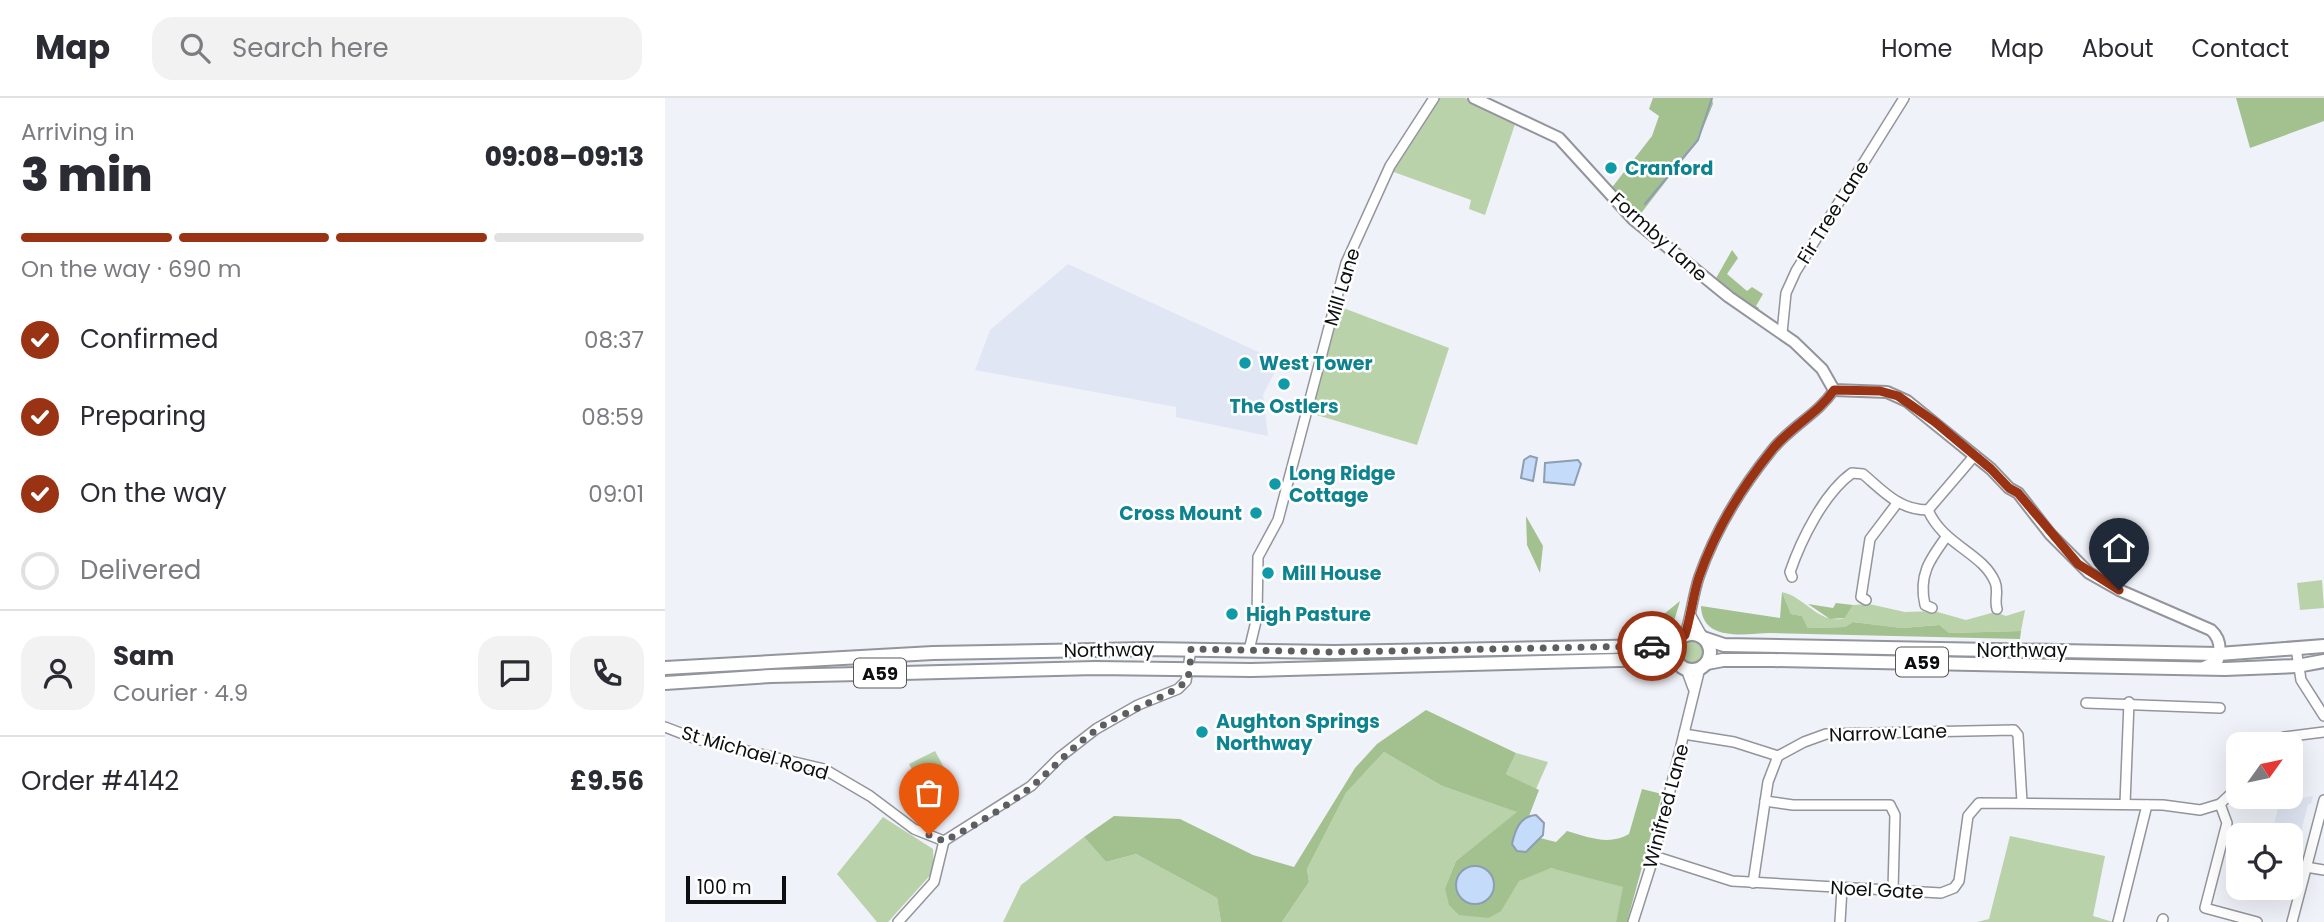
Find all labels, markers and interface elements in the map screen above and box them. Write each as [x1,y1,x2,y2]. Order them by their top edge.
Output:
search box [152,17,642,80]
text: Map [35,24,110,71]
icon: search [176,29,214,67]
text: Search here [232,30,389,66]
text: Home [1881,32,1953,65]
text: Map [1991,32,2044,65]
text: About [2082,32,2153,65]
text: Contact [2191,32,2289,65]
text: Arriving in [21,116,135,148]
text: 09:08–09:13 [485,139,644,175]
text: 3 min [21,143,153,207]
place label: Cranford [1625,155,1713,182]
street label: Fir Tree Lane [1790,155,1876,269]
marker: Cranford [1603,160,1619,176]
street label: Formby Lane [1605,186,1713,288]
street label: Mill Lane [1317,245,1367,329]
text: On the way · 690 m [21,253,241,285]
icon: check [21,321,59,359]
text: Confirmed [80,321,218,357]
text: 08:37 [584,324,644,356]
place label: West Tower [1259,350,1373,377]
marker: West Tower [1237,355,1253,371]
marker: The Ostlers [1276,376,1292,392]
place label: The Ostlers [1229,393,1339,420]
icon: check [21,398,59,436]
text: Preparing [80,398,206,434]
text: 08:59 [581,401,644,433]
place label: Long Ridge Cottage [1289,460,1396,509]
icon: check [21,475,59,513]
text: On the way [80,475,227,511]
marker: Long Ridge Cottage [1267,476,1283,492]
text: 09:01 [588,478,644,510]
place label: Cross Mount [1119,500,1242,527]
marker: Cross Mount [1248,505,1264,521]
pin [2089,518,2149,590]
icon: home [2100,529,2138,567]
text: Delivered [80,552,201,588]
place label: Mill House [1282,560,1382,587]
marker: Mill House [1260,565,1276,581]
place label: High Pasture [1246,601,1371,628]
marker: High Pasture [1224,606,1240,622]
courier [1617,611,1687,681]
icon: car [1633,627,1671,665]
button: person [21,636,95,710]
button: chat [478,636,552,710]
button: phone [570,636,644,710]
street label: Northway [1063,636,1155,664]
street label: Northway [1977,637,2068,664]
text: Sam [113,638,174,674]
road number: A59 [1896,648,1948,676]
road number: A59 [854,658,906,688]
text: Courier · 4.9 [113,677,248,709]
place label: Aughton Springs Northway [1216,708,1380,757]
street label: Narrow Lane [1828,717,1948,749]
street label: St Michael Road [678,719,832,787]
marker: Aughton Springs Northway [1194,724,1210,740]
north arrow [2226,732,2303,808]
map controls [2226,732,2303,900]
street label: Winifred Lane [1636,741,1696,871]
text: Order #4142 [21,763,179,799]
text: £9.56 [570,763,644,799]
pin [899,763,959,835]
icon: bag [910,774,948,812]
button: locate [2226,823,2303,900]
scale bar [686,873,786,905]
text: 100 m [697,874,752,901]
street label: Noel Gate [1830,874,1924,906]

